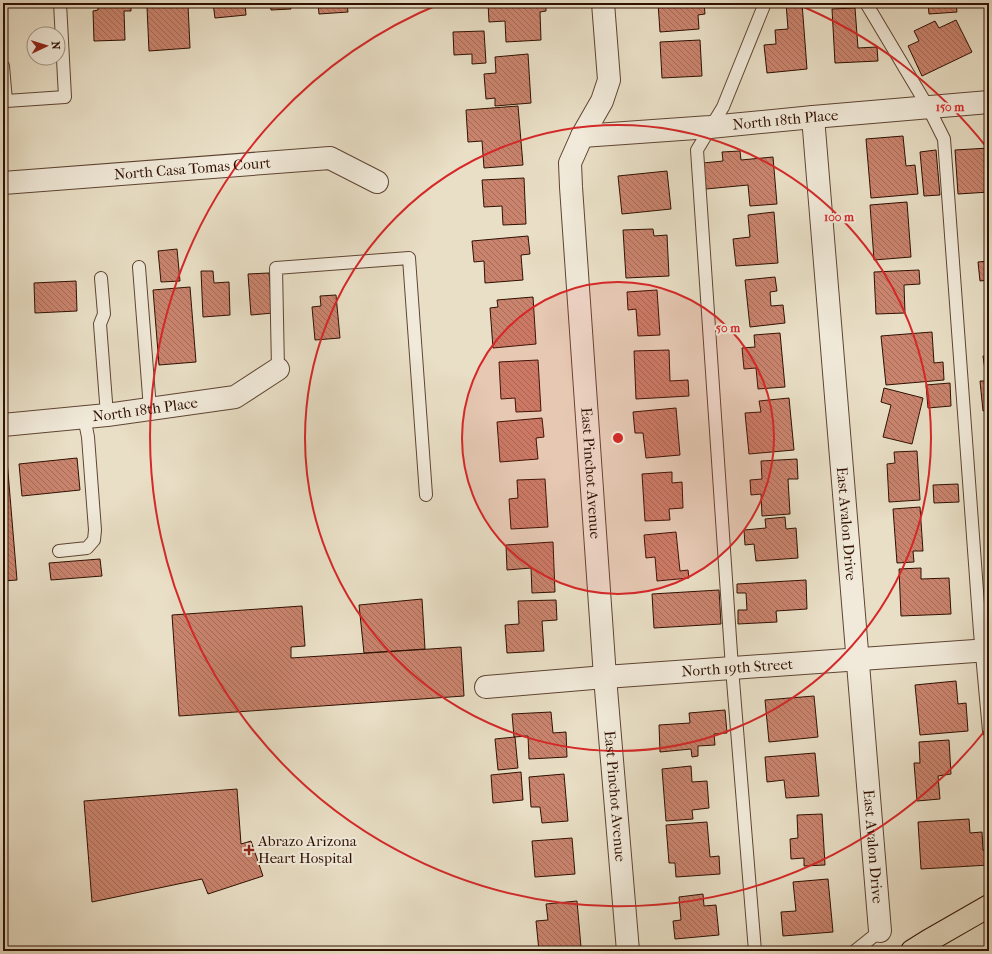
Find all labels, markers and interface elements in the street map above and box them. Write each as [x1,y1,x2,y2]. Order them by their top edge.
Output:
north arrow [26,26,66,66]
text: N [49,41,62,51]
text: 150 m [936,100,965,114]
street label: North 18th Place [732,106,840,134]
street label: North Casa Tomas Court [113,154,272,183]
text: 100 m [824,210,855,224]
text: 50 m [716,321,741,335]
street label: North 18th Place [92,393,200,425]
street label: East Pinchot Avenue [577,407,604,540]
centre of rings [611,431,625,445]
street label: East Avalon Drive [833,466,860,582]
street label: North 19th Street [681,655,794,681]
street label: East Pinchot Avenue [601,730,630,863]
street label: East Avalon Drive [859,789,887,905]
place label: Abrazo Arizona Heart Hospital [257,832,358,867]
marker: Abrazo Arizona Heart Hospital [243,844,255,856]

